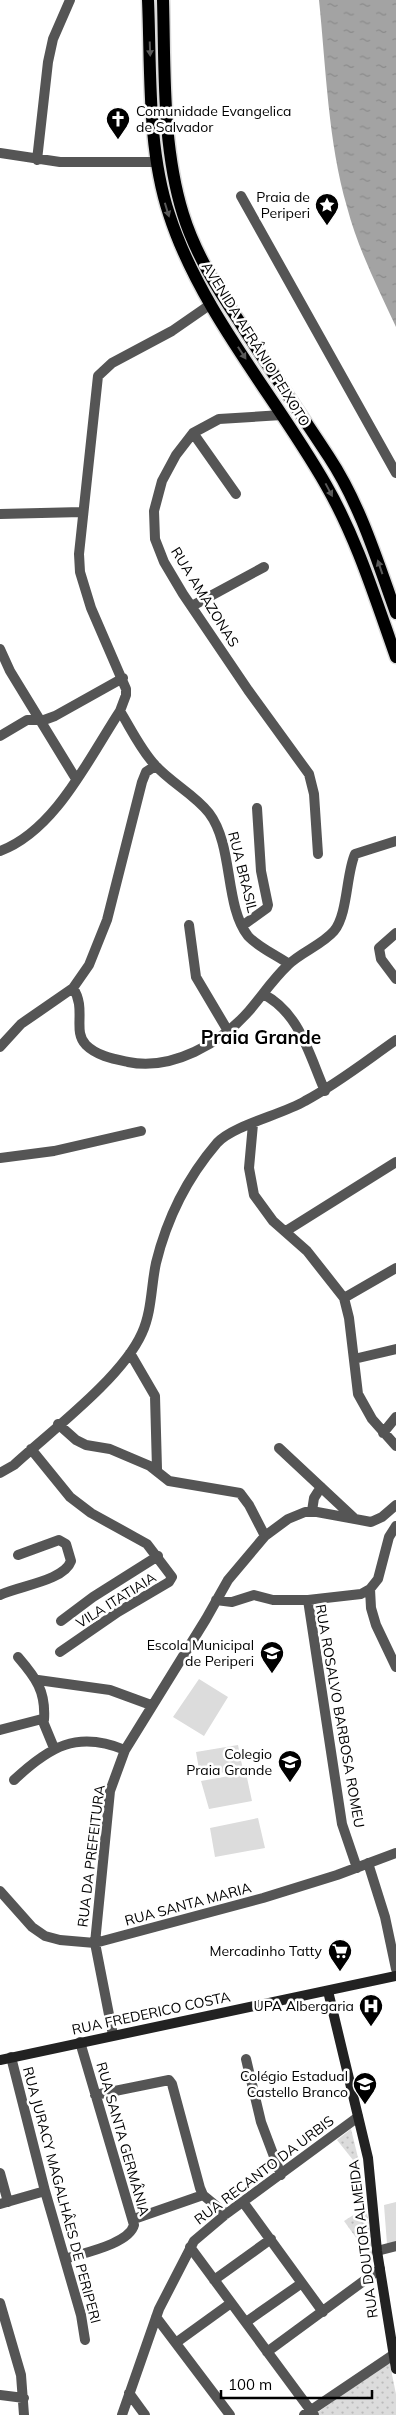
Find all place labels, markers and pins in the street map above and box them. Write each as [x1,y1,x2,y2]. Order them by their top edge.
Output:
place label: Comunidade Evangelica de Salvador [136,102,291,136]
church icon: Comunidade Evangelica de Salvador [105,106,131,140]
place label: Praia de Periperi [256,188,310,222]
place icon: Praia de Periperi [314,192,340,226]
place label: Escola Municipal de Periperi [147,1636,254,1670]
school or university icon: Escola Municipal de Periperi [259,1640,285,1674]
place label: Colegio Praia Grande [186,1745,272,1779]
school or university icon: Colegio Praia Grande [277,1749,303,1783]
supermarket icon: Mercadinho Tatty [327,1938,353,1972]
place label: Mercadinho Tatty [209,1942,323,1960]
hospital icon: UPA Albergaria [358,1993,384,2027]
place label: UPA Albergaria [253,1997,354,2015]
place label: Colégio Estadual Castello Branco [240,2067,348,2101]
school or university icon: Colégio Estadual Castello Branco [352,2071,378,2105]

